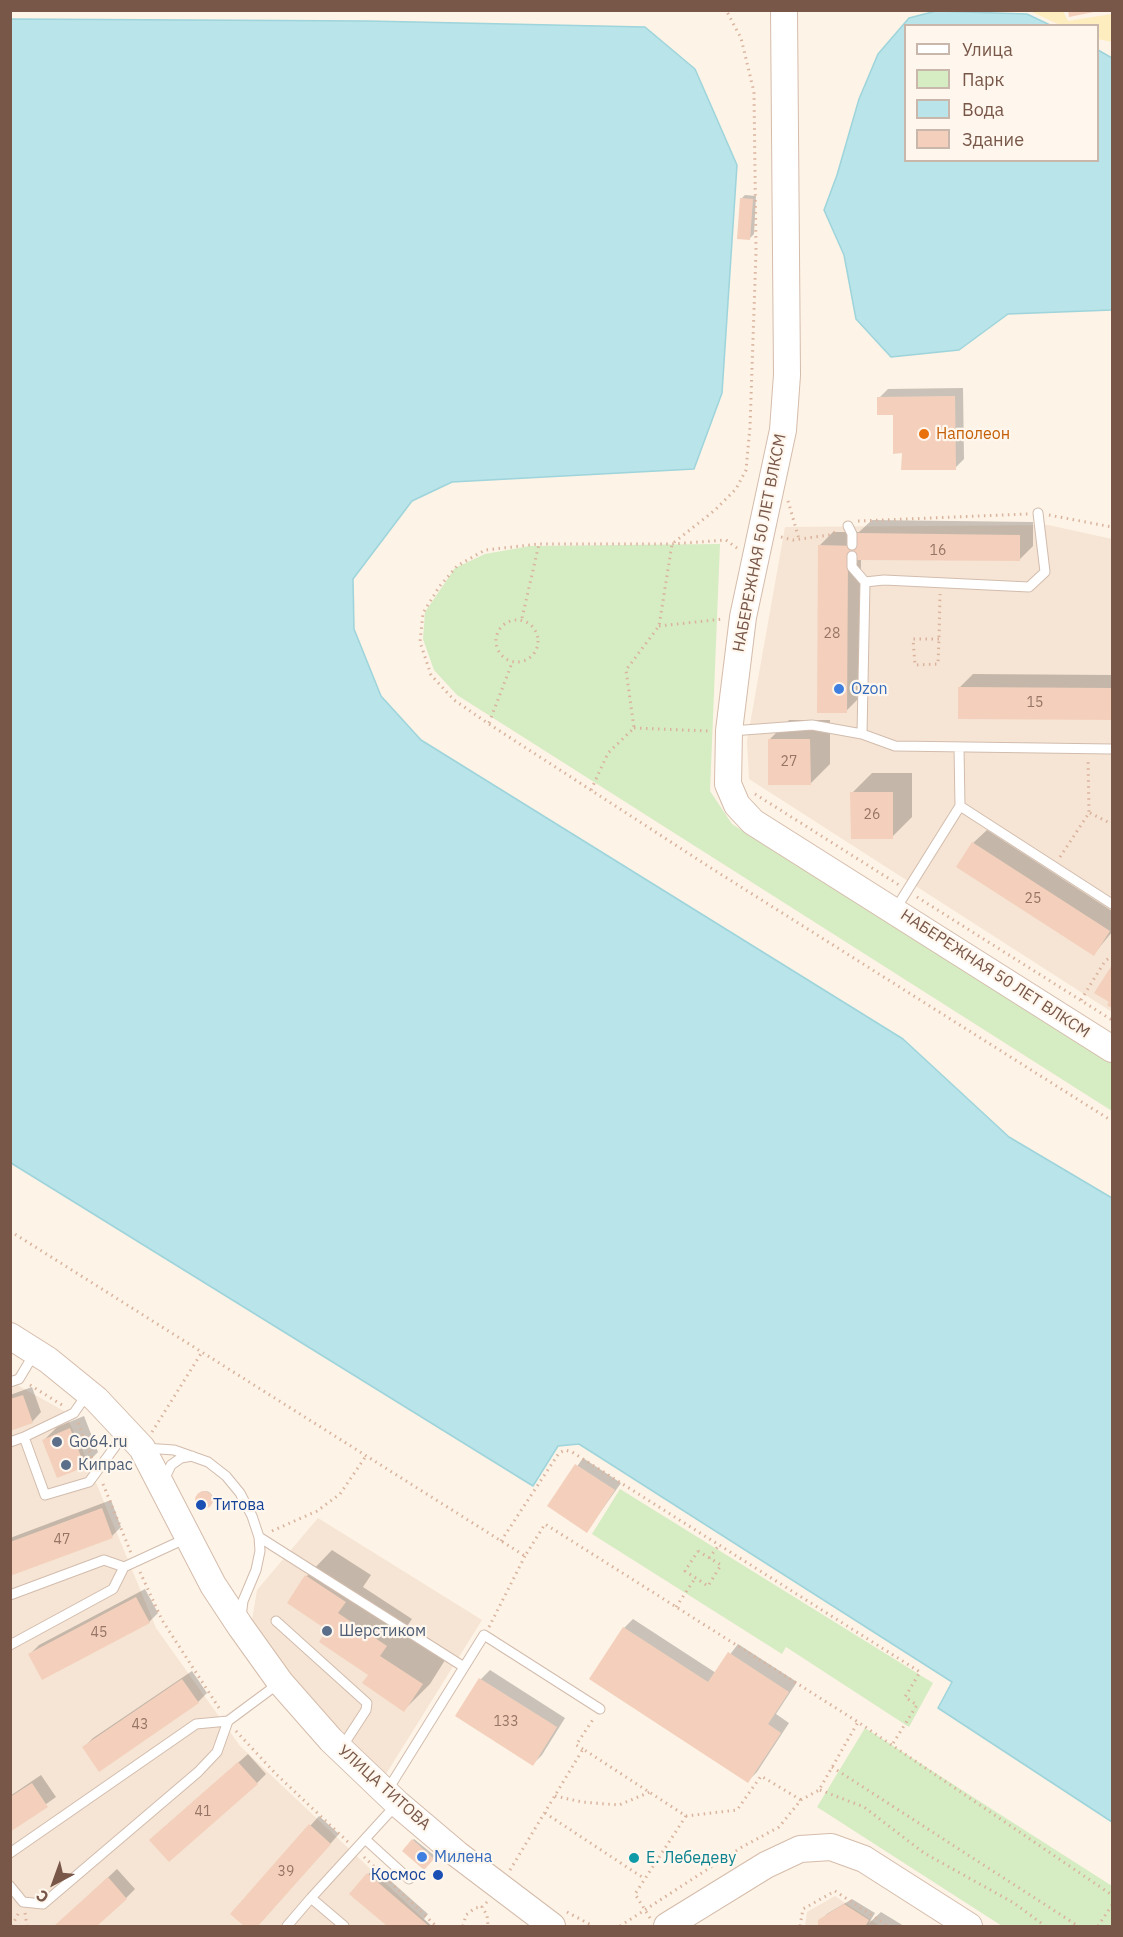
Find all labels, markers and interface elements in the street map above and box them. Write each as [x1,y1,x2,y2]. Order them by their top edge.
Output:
legend [904,24,1099,162]
text: Улица [962,38,1013,61]
text: Парк [962,68,1004,91]
text: Вода [962,98,1004,121]
text: Здание [962,128,1024,151]
place label: Наполеон [936,424,1010,444]
marker: Наполеон [917,427,931,441]
street label: НАБЕРЕЖНАЯ 50 ЛЕТ ВЛКСМ [729,432,791,654]
house number: 16 [930,543,946,559]
house number: 28 [824,626,840,642]
place label: Ozon [851,679,888,699]
marker: Ozon [832,682,846,696]
house number: 15 [1027,695,1043,711]
house number: 27 [781,754,797,770]
house number: 26 [864,807,880,823]
house number: 25 [1025,891,1041,907]
street label: НАБЕРЕЖНАЯ 50 ЛЕТ ВЛКСМ [897,906,1093,1042]
place label: Go64.ru [69,1432,128,1452]
marker: Go64.ru [50,1435,64,1449]
place label: Кипрас [78,1455,133,1475]
marker: Кипрас [59,1458,73,1472]
place label: Титова [213,1495,265,1515]
marker: Титова [194,1498,208,1512]
house number: 47 [54,1532,70,1548]
place label: Шерстиком [339,1621,426,1641]
marker: Шерстиком [320,1624,334,1638]
house number: 45 [91,1625,107,1641]
house number: 133 [493,1714,519,1730]
house number: 43 [132,1717,148,1733]
street label: УЛИЦА ТИТОВА [334,1741,434,1835]
house number: 41 [195,1804,211,1820]
place label: Милена [434,1847,492,1867]
place label: Е. Лебедеву [646,1848,736,1868]
marker: Милена [415,1850,429,1864]
marker: Е. Лебедеву [627,1851,641,1865]
north arrow [24,1853,84,1913]
house number: 39 [278,1864,294,1880]
place label: Космос [371,1865,426,1885]
marker: Космос [431,1868,445,1882]
text: С [32,1886,53,1908]

